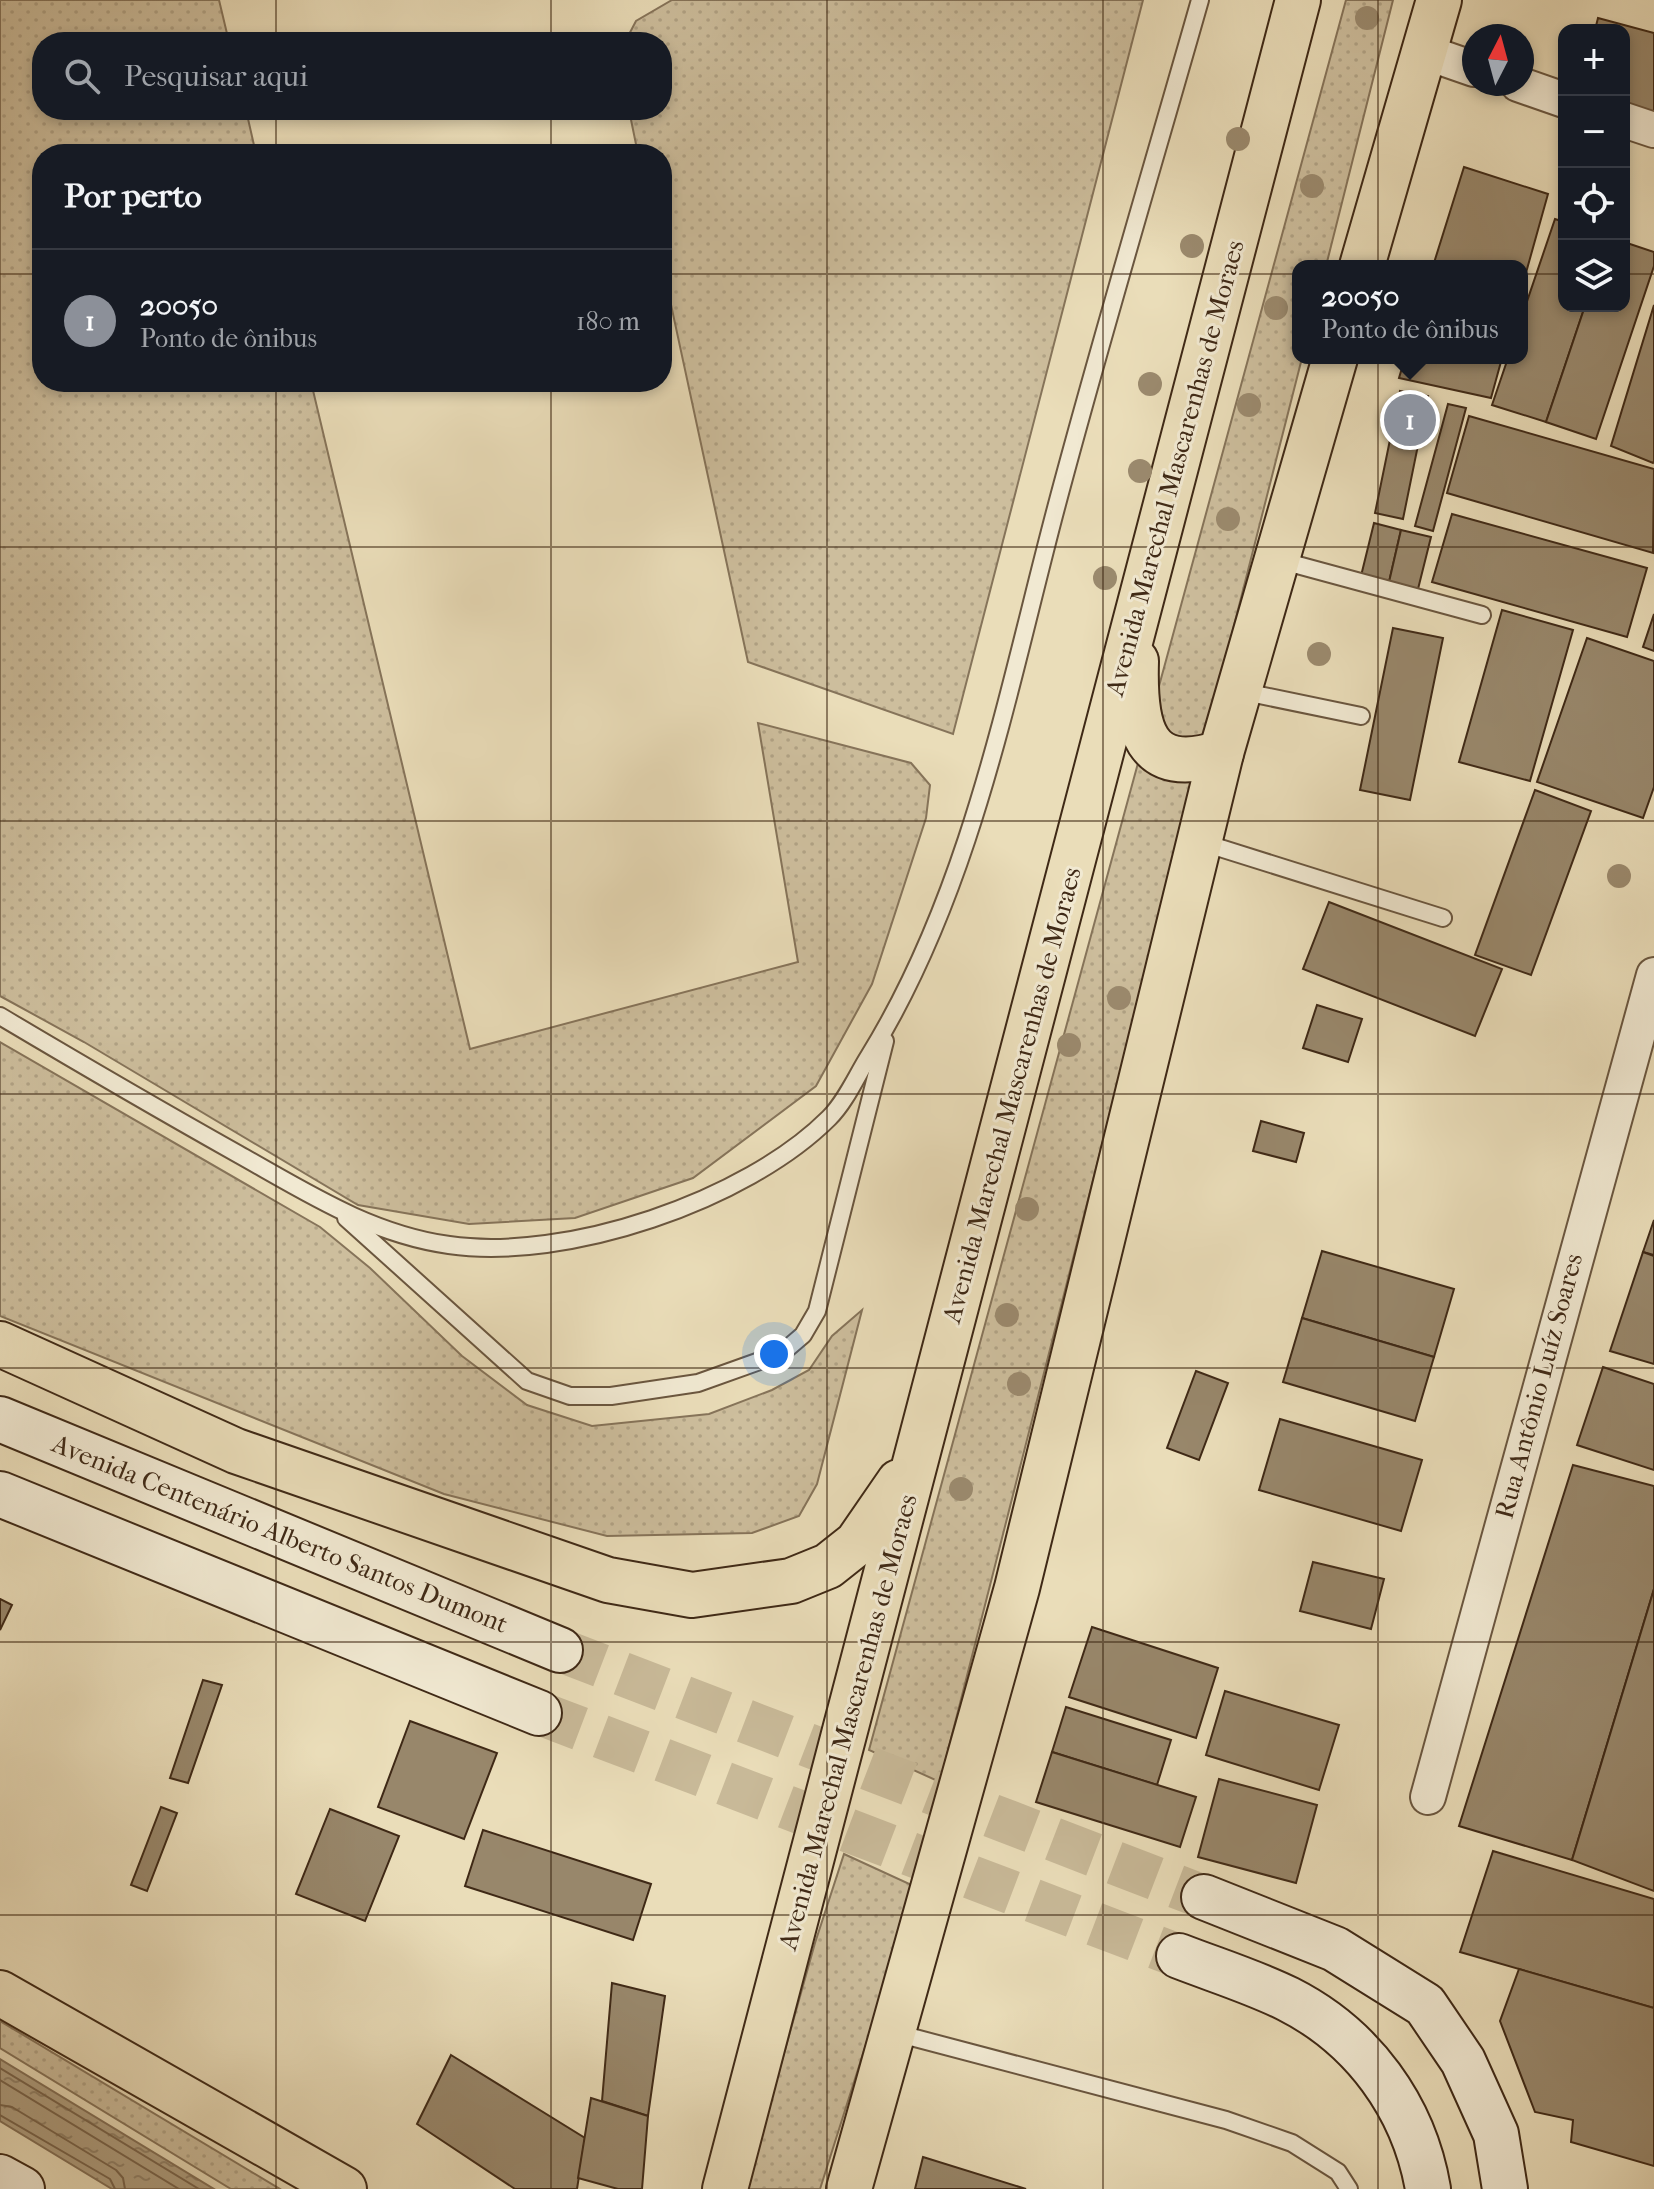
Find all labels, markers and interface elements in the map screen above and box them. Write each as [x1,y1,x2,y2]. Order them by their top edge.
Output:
north arrow [1462,24,1534,96]
map controls [1558,24,1630,312]
button: + [1558,24,1630,96]
search box [32,32,672,120]
icon: search [60,54,104,98]
text: Pesquisar aqui [124,59,308,94]
button: − [1558,96,1630,168]
button: locate [1558,168,1630,240]
text: Por perto [64,176,202,216]
street label: Avenida Marechal Mascarenhas de Moraes [1099,237,1251,700]
button: layers [1558,240,1630,312]
popup [1292,260,1528,364]
text: 20050 [1322,279,1399,314]
text: 20050 [140,288,218,323]
text: 1 [85,306,95,337]
text: 180 m [576,306,640,337]
text: Ponto de ônibus [1322,314,1499,345]
text: Ponto de ônibus [140,323,317,354]
pin: 1 [1384,390,1436,450]
street label: Avenida Marechal Mascarenhas de Moraes [936,864,1088,1327]
street label: Rua Antônio Luíz Soares [1489,1250,1589,1522]
your location [754,1334,794,1374]
street label: Avenida Centenário Alberto Santos Dumont [47,1428,513,1640]
street label: Avenida Marechal Mascarenhas de Moraes [772,1491,924,1954]

